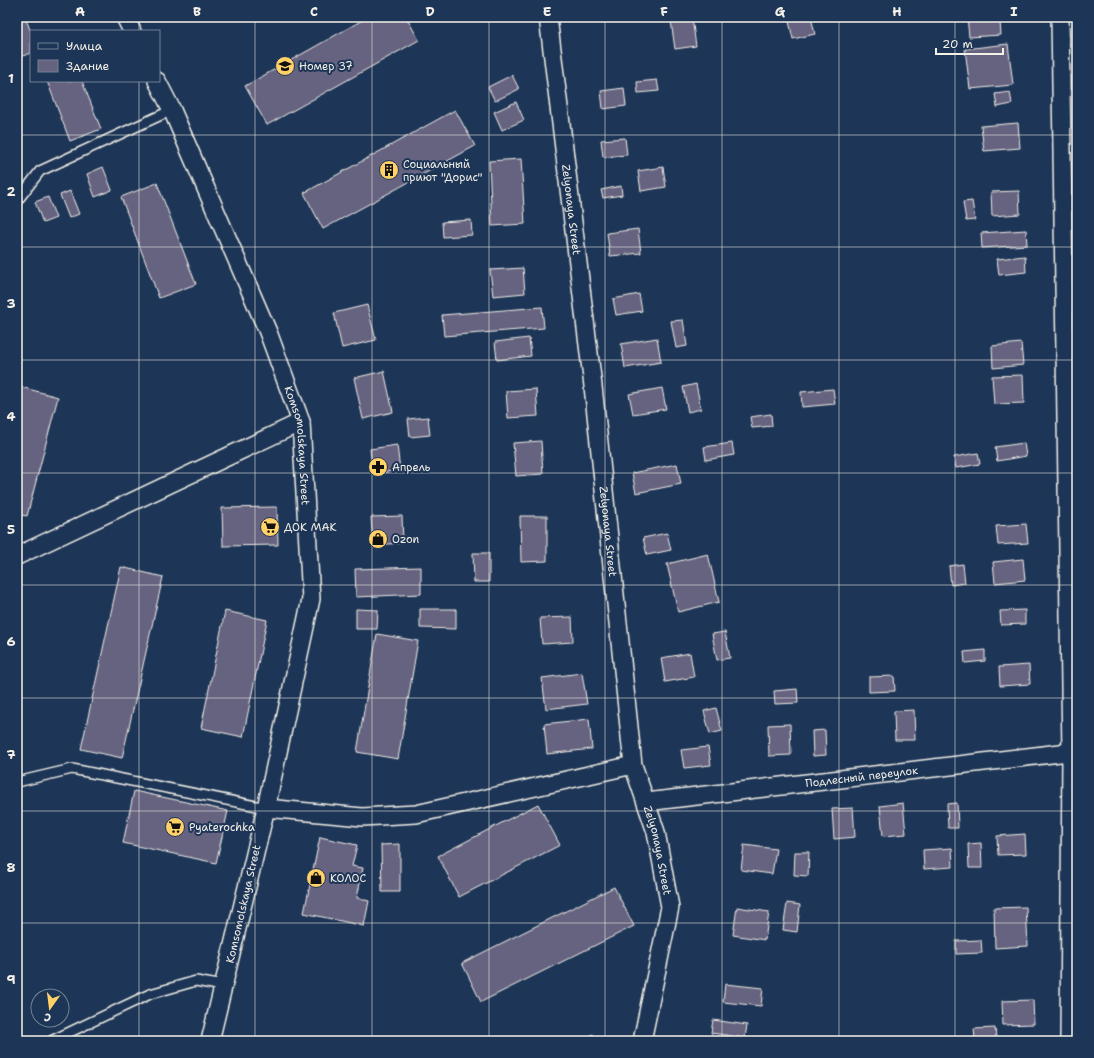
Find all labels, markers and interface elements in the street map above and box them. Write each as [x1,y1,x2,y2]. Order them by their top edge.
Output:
text: A [75,3,85,20]
text: B [193,3,201,20]
text: C [310,3,318,20]
text: D [425,3,435,20]
text: E [543,3,552,20]
text: F [660,3,668,20]
text: G [775,3,786,20]
text: H [892,3,902,20]
text: I [1010,3,1018,20]
legend [30,30,160,82]
scale bar [936,30,1003,56]
text: 20 m [942,36,973,52]
text: Улица [66,38,103,54]
school or university icon: Номер 37 [274,55,296,77]
text: Здание [66,58,110,74]
place label: Номер 37 [299,59,353,74]
text: 1 [8,70,14,87]
place label: Социальный приют "Дорис" [403,157,483,185]
building icon: Социальный приют "Дорис" [378,159,400,181]
street label: Zelyonaya Street [558,164,584,256]
text: 2 [6,183,16,200]
text: 3 [6,295,16,312]
street label: Komsomolskaya Street [280,384,313,506]
text: 4 [6,408,16,425]
pharmacy icon: Апрель [367,456,389,478]
place label: Апрель [392,460,431,475]
street label: Zelyonaya Street [596,485,620,578]
supermarket icon: ДОК МАК [259,516,281,538]
place label: ДОК МАК [284,520,337,535]
text: 5 [7,521,15,538]
shop icon: Ozon [367,528,389,550]
place label: Ozon [392,532,420,547]
text: 6 [6,633,16,650]
text: 7 [6,746,16,763]
street label: Подлесный переулок [804,763,919,791]
street label: Zelyonaya Street [640,804,675,896]
supermarket icon: Pyaterochka [164,816,186,838]
place label: Pyaterochka [189,820,255,835]
street label: Komsomolskaya Street [223,843,264,965]
text: 8 [6,859,16,876]
shop icon: КОЛОС [305,867,327,889]
place label: КОЛОС [330,871,367,886]
text: 9 [6,971,16,988]
north arrow [30,988,70,1028]
text: С [42,1009,53,1025]

